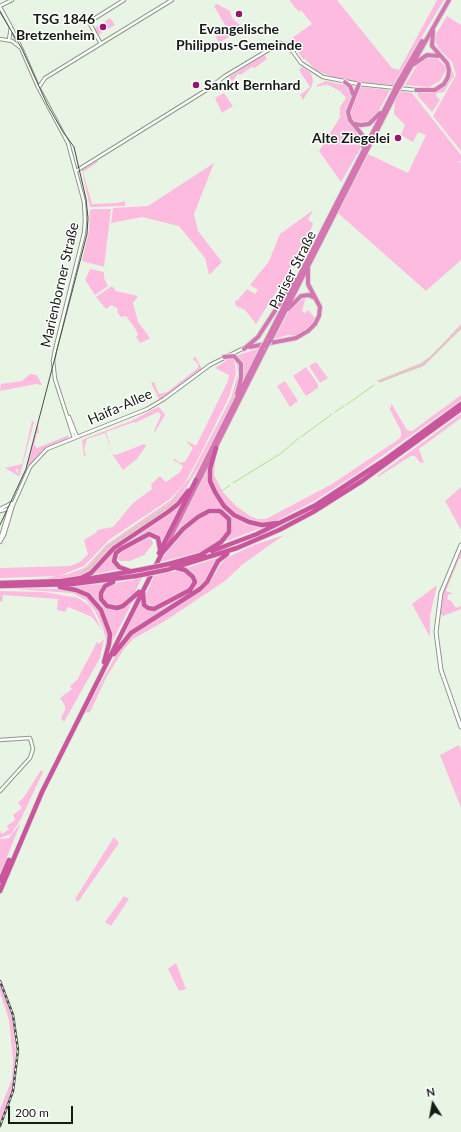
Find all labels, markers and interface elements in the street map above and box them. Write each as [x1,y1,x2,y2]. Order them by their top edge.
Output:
marker: Evangelische Philippus-Gemeinde [234,9,244,19]
place label: TSG 1846 Bretzenheim [16,11,95,44]
place label: Evangelische Philippus-Gemeinde [176,21,302,54]
marker: TSG 1846 Bretzenheim [98,22,108,32]
place label: Sankt Bernhard [204,77,300,93]
marker: Sankt Bernhard [191,80,201,90]
place label: Alte Ziegelei [312,130,390,146]
marker: Alte Ziegelei [393,133,403,143]
street label: Marienborner Straße [37,221,83,349]
street label: Pariser Straße [266,228,320,312]
street label: Haifa-Allee [85,385,155,429]
north arrow [413,1084,453,1124]
text: N [425,1085,436,1099]
scale bar [10,1098,75,1124]
text: 200 m [15,1105,49,1120]

